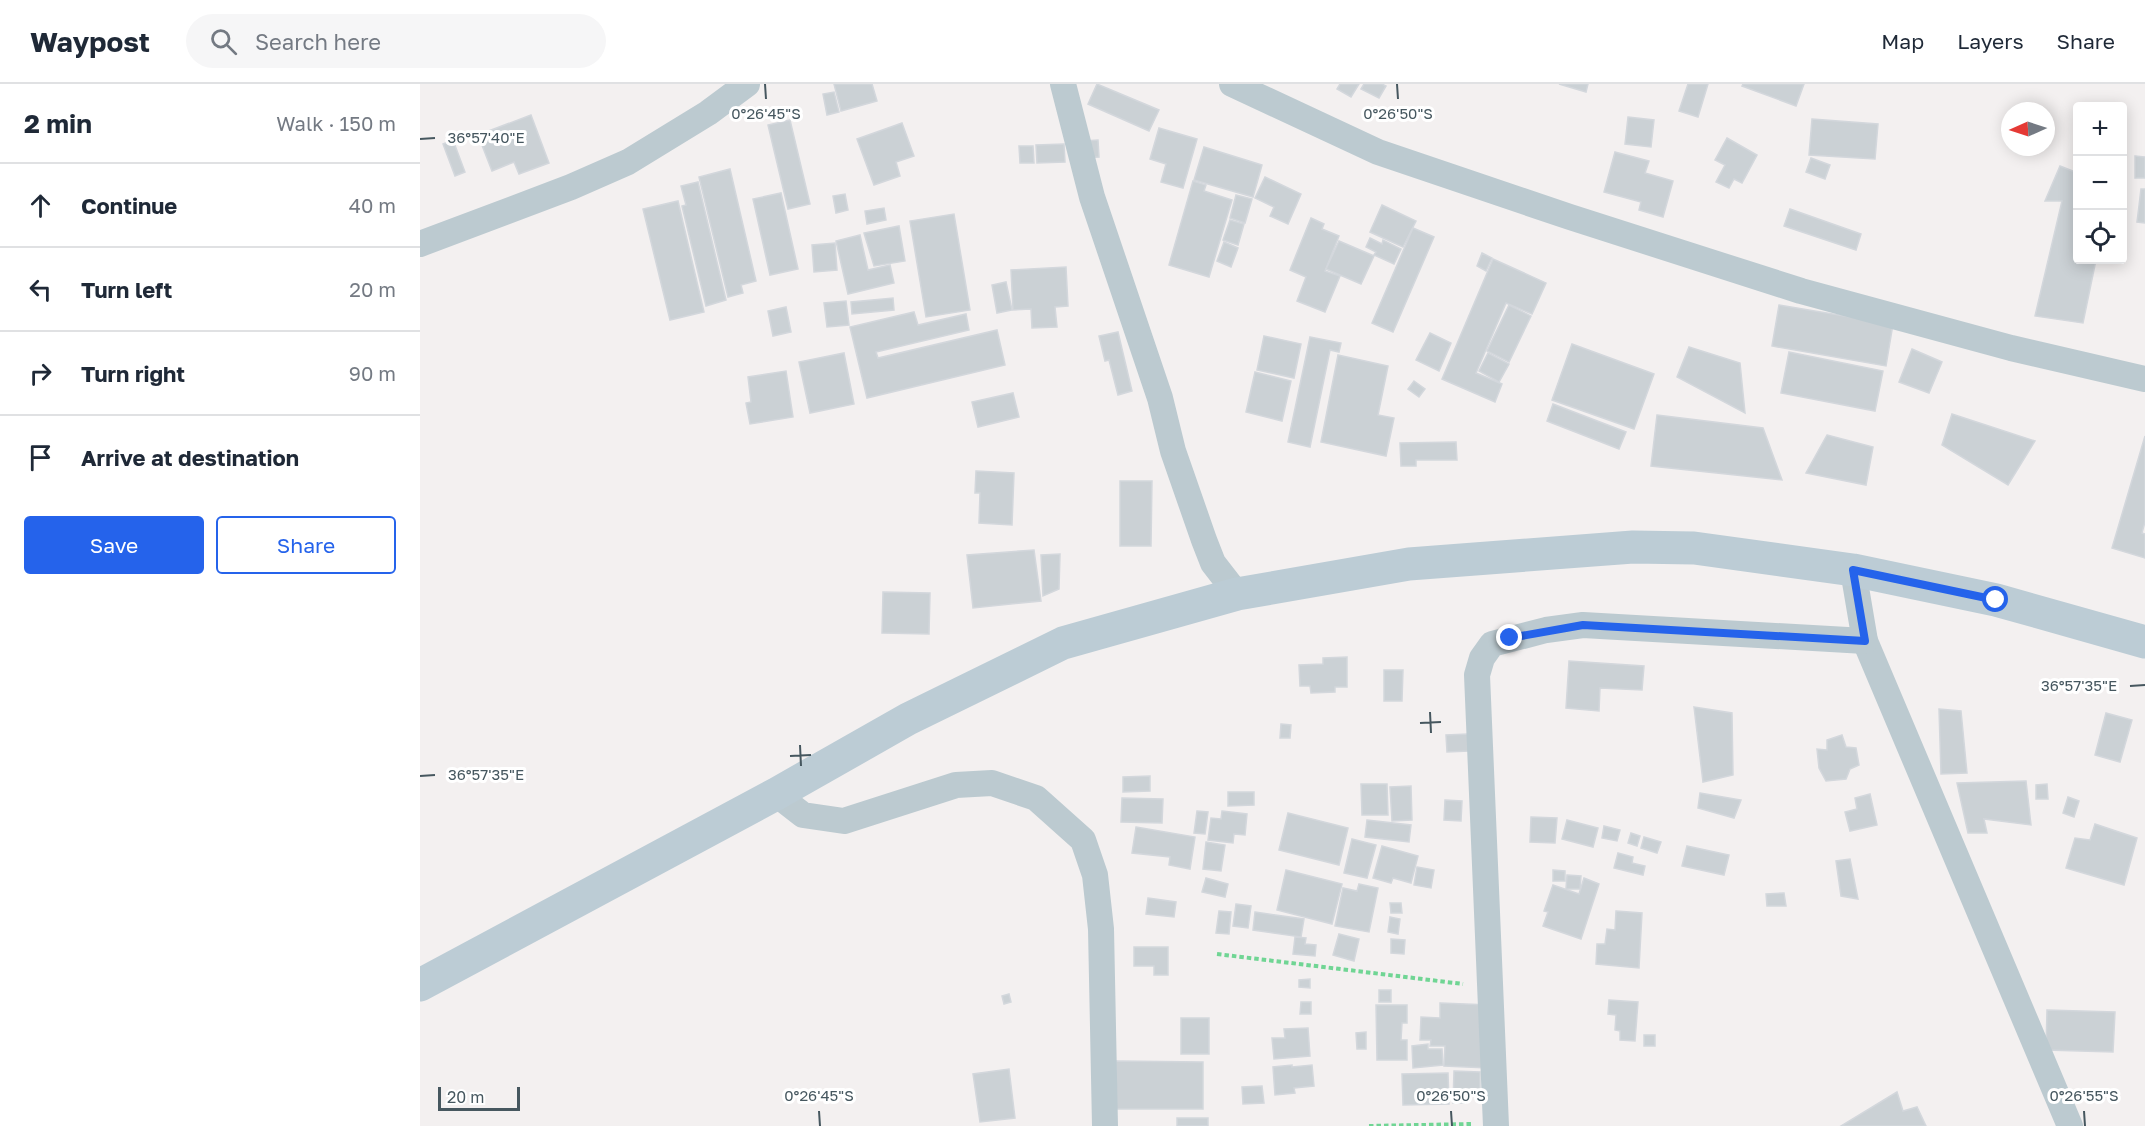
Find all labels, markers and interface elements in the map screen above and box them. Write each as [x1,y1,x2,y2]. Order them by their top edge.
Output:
search box [186,14,606,68]
text: Waypost [30,25,150,58]
icon: search [207,25,240,58]
text: Search here [255,28,381,55]
text: Map [1881,28,1924,54]
text: Layers [1957,28,2024,54]
text: Share [2057,28,2115,54]
north arrow [2001,102,2055,156]
map controls [2073,102,2127,264]
button: + [2073,102,2127,156]
text: 0°26'45"S [731,104,801,122]
text: 0°26'50"S [1363,104,1433,122]
text: 2 min [24,108,92,139]
text: Walk · 150 m [276,111,396,135]
text: 36°57'40"E [447,128,525,146]
button: − [2073,156,2127,210]
icon: ahead [24,189,57,222]
text: Continue [81,192,177,219]
text: 40 m [349,193,396,217]
button: locate [2073,210,2127,264]
icon: left [24,273,57,306]
text: Turn left [81,276,172,303]
text: 20 m [349,277,396,301]
icon: right [24,357,57,390]
text: Turn right [81,360,185,387]
text: 90 m [349,361,396,385]
icon: arrive [24,441,57,474]
text: Arrive at destination [81,444,299,471]
button: Save [24,516,204,574]
button: Share [216,516,396,574]
route start [1982,586,2008,612]
route end [1496,624,1522,650]
text: 36°57'35"E [2041,676,2117,694]
text: 36°57'35"E [448,765,524,783]
scale bar [438,1084,520,1112]
text: 0°26'45"S [784,1086,854,1104]
text: 0°26'50"S [1416,1086,1486,1104]
text: 0°26'55"S [2049,1086,2119,1104]
text: 20 m [447,1087,484,1107]

